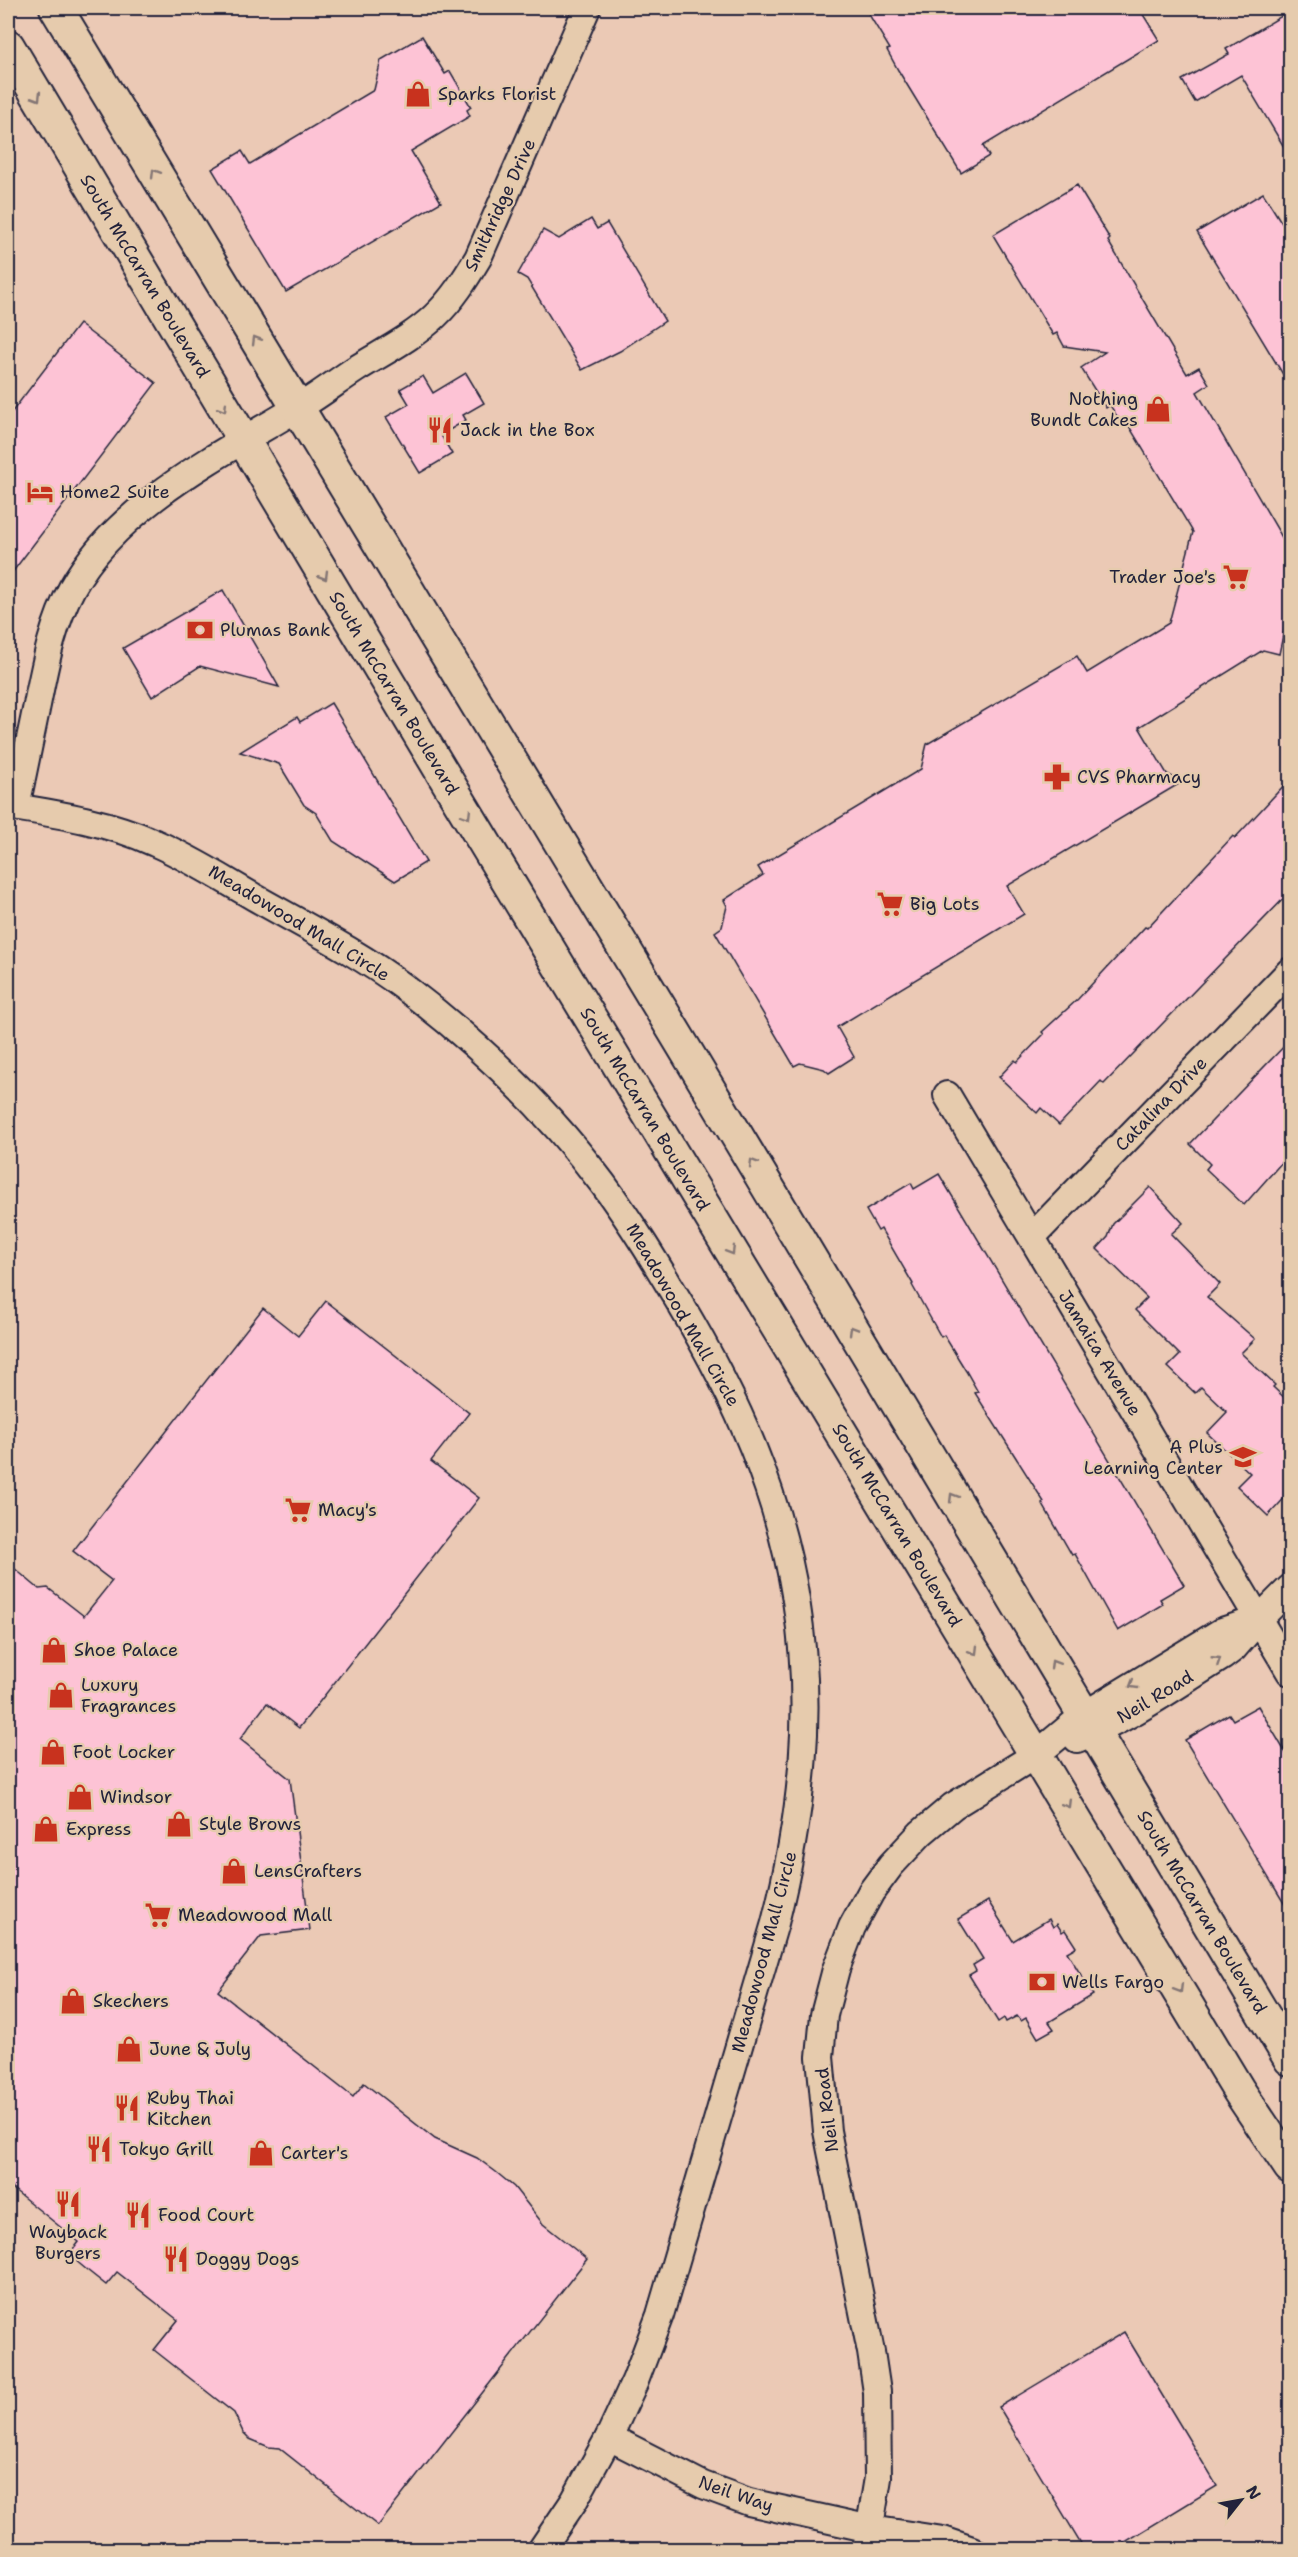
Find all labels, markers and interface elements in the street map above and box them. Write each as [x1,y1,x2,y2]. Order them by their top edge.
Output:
shop icon: Sparks Florist [403,79,433,109]
place label: Sparks Florist [438,82,557,106]
one-way arrow [30,91,42,101]
street label: Smithridge Drive [459,135,541,275]
one-way arrow [151,169,163,179]
street label: South McCarran Boulevard [75,170,215,382]
one-way arrow [251,336,263,346]
place label: Nothing Bundt Cakes [1030,387,1138,432]
shop icon: Nothing Bundt Cakes [1143,394,1173,424]
one-way arrow [216,402,228,412]
restaurant icon: Jack in the Box [425,415,455,445]
place label: Jack in the Box [460,418,595,442]
hotel icon: Home2 Suite [25,477,55,507]
place label: Home2 Suite [60,480,170,504]
supermarket icon: Trader Joe's [1221,562,1251,592]
place label: Trader Joe's [1109,565,1216,589]
one-way arrow [316,570,328,580]
street label: South McCarran Boulevard [324,587,464,799]
bank icon: Plumas Bank [185,615,215,645]
place label: Plumas Bank [220,618,331,642]
pharmacy icon: CVS Pharmacy [1042,762,1072,792]
place label: CVS Pharmacy [1077,765,1201,789]
one-way arrow [460,809,472,819]
street label: Meadowood Mall Circle [204,859,394,987]
supermarket icon: Big Lots [875,889,905,919]
place label: Big Lots [910,892,980,916]
street label: South McCarran Boulevard [575,1003,715,1215]
street label: Catalina Drive [1110,1051,1212,1157]
one-way arrow [748,1159,760,1169]
street label: Meadowood Mall Circle [621,1219,745,1411]
one-way arrow [723,1245,735,1255]
street label: Jamaica Avenue [1053,1286,1147,1420]
one-way arrow [849,1326,860,1336]
street label: South McCarran Boulevard [827,1419,967,1631]
place label: A Plus Learning Center [1084,1435,1223,1480]
school or university icon: A Plus Learning Center [1228,1442,1258,1472]
one-way arrow [949,1493,961,1503]
supermarket icon: Macy's [283,1495,313,1525]
place label: Macy's [318,1498,377,1522]
shop icon: Shoe Palace [39,1635,69,1665]
place label: Shoe Palace [74,1638,178,1662]
one-way arrow [967,1645,979,1655]
one-way arrow [1210,1656,1221,1667]
one-way arrow [1049,1660,1061,1670]
street label: Neil Road [1112,1665,1198,1729]
place label: Luxury Fragrances [81,1673,176,1718]
one-way arrow [1129,1677,1139,1689]
shop icon: Luxury Fragrances [46,1680,76,1710]
shop icon: Foot Locker [38,1737,68,1767]
place label: Foot Locker [73,1740,175,1764]
shop icon: Windsor [65,1782,95,1812]
place label: Windsor [100,1785,172,1809]
one-way arrow [1060,1798,1072,1808]
street label: South McCarran Boulevard [1132,1806,1272,2018]
shop icon: Style Brows [164,1809,194,1839]
place label: Style Brows [199,1812,301,1836]
shop icon: Express [31,1814,61,1844]
place label: Express [66,1817,131,1841]
street label: Meadowood Mall Circle [726,1849,802,2055]
shop icon: LensCrafters [219,1856,249,1886]
place label: LensCrafters [254,1859,362,1883]
supermarket icon: Meadowood Mall [143,1900,173,1930]
place label: Meadowood Mall [178,1903,333,1927]
bank icon: Wells Fargo [1027,1967,1057,1997]
place label: Wells Fargo [1062,1970,1164,1994]
one-way arrow [1171,1983,1183,1993]
shop icon: Skechers [58,1986,88,2016]
place label: Skechers [93,1989,169,2013]
shop icon: June & July [114,2034,144,2064]
place label: June & July [149,2037,251,2061]
street label: Neil Road [810,2066,844,2154]
place label: Ruby Thai Kitchen [147,2086,234,2131]
restaurant icon: Ruby Thai Kitchen [112,2093,142,2123]
restaurant icon: Tokyo Grill [84,2134,114,2164]
place label: Tokyo Grill [119,2137,214,2161]
shop icon: Carter's [246,2138,276,2168]
place label: Carter's [281,2141,348,2165]
restaurant icon: Wayback Burgers [53,2189,83,2219]
restaurant icon: Food Court [123,2200,153,2230]
place label: Food Court [158,2203,254,2227]
place label: Wayback Burgers [29,2220,107,2265]
restaurant icon: Doggy Dogs [161,2244,191,2274]
place label: Doggy Dogs [196,2247,299,2271]
street label: Neil Way [695,2470,777,2518]
north arrow [1211,2470,1271,2530]
text: N [1241,2482,1266,2503]

